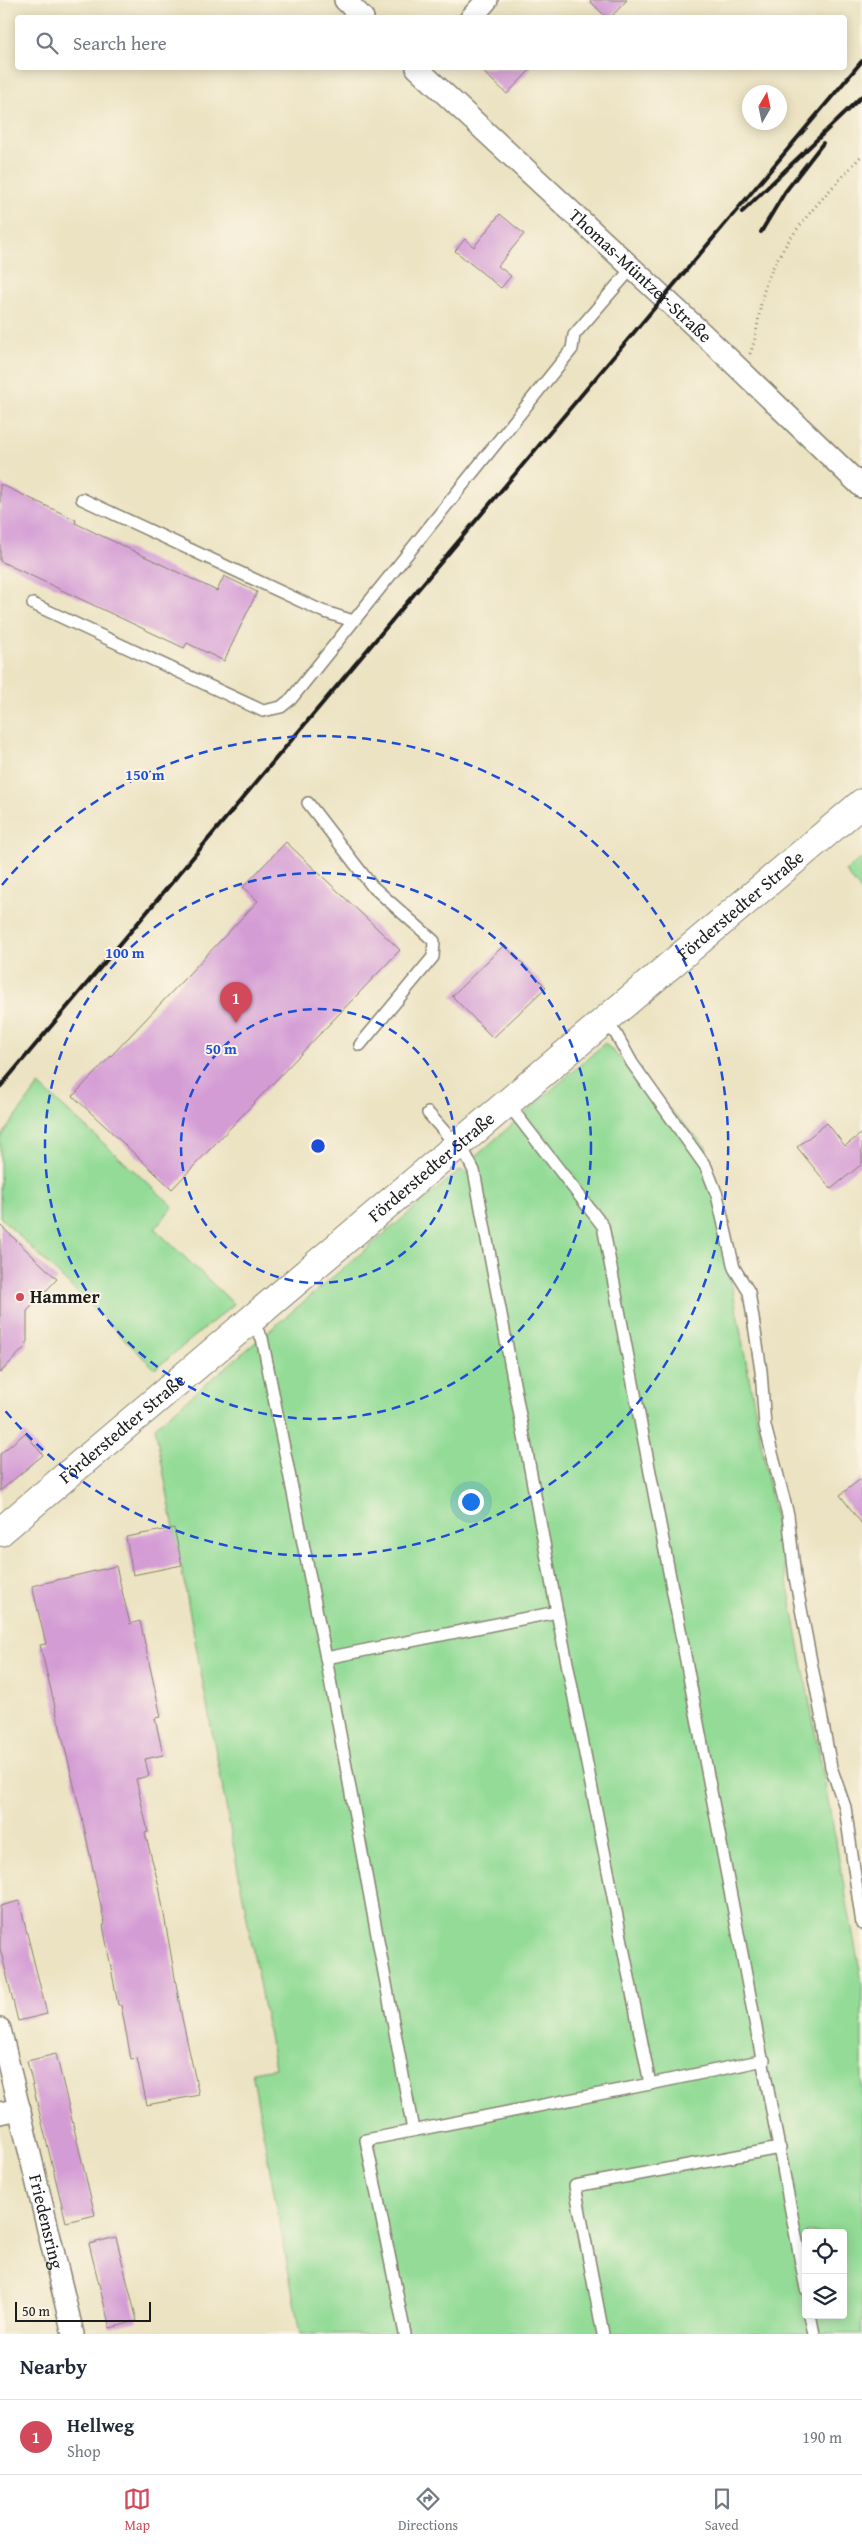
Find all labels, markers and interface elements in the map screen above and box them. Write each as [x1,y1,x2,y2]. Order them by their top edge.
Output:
search box [15,15,847,70]
icon: search [33,29,61,57]
text: Search here [73,29,167,57]
north arrow [742,85,787,130]
street label: Thomas-Müntzer-Straße [563,202,718,349]
text: 150 m [125,764,165,785]
street label: Förderstedter Straße [671,844,810,967]
text: 100 m [105,942,145,963]
pin: 1 [220,982,252,1023]
text: 50 m [205,1038,237,1059]
street label: Förderstedter Straße [362,1105,500,1228]
centre of rings [309,1137,327,1155]
place label: Hammer [30,1283,100,1310]
marker: Hammer [14,1291,26,1303]
street label: Förderstedter Straße [53,1367,191,1490]
your location [458,1489,484,1515]
street label: Friedensring [22,2171,71,2272]
map controls [802,2229,847,2319]
button: locate [802,2229,847,2274]
button: layers [802,2274,847,2319]
scale bar [15,2299,151,2322]
text: 50 m [22,2301,50,2321]
text: Nearby [20,2351,87,2382]
text: Hellweg [67,2411,134,2439]
text: 1 [32,2425,40,2449]
text: 190 m [802,2425,842,2449]
text: Shop [67,2439,101,2463]
tab: Map [123,2485,151,2535]
tab: Directions [398,2485,458,2535]
tab: Saved [705,2485,739,2535]

